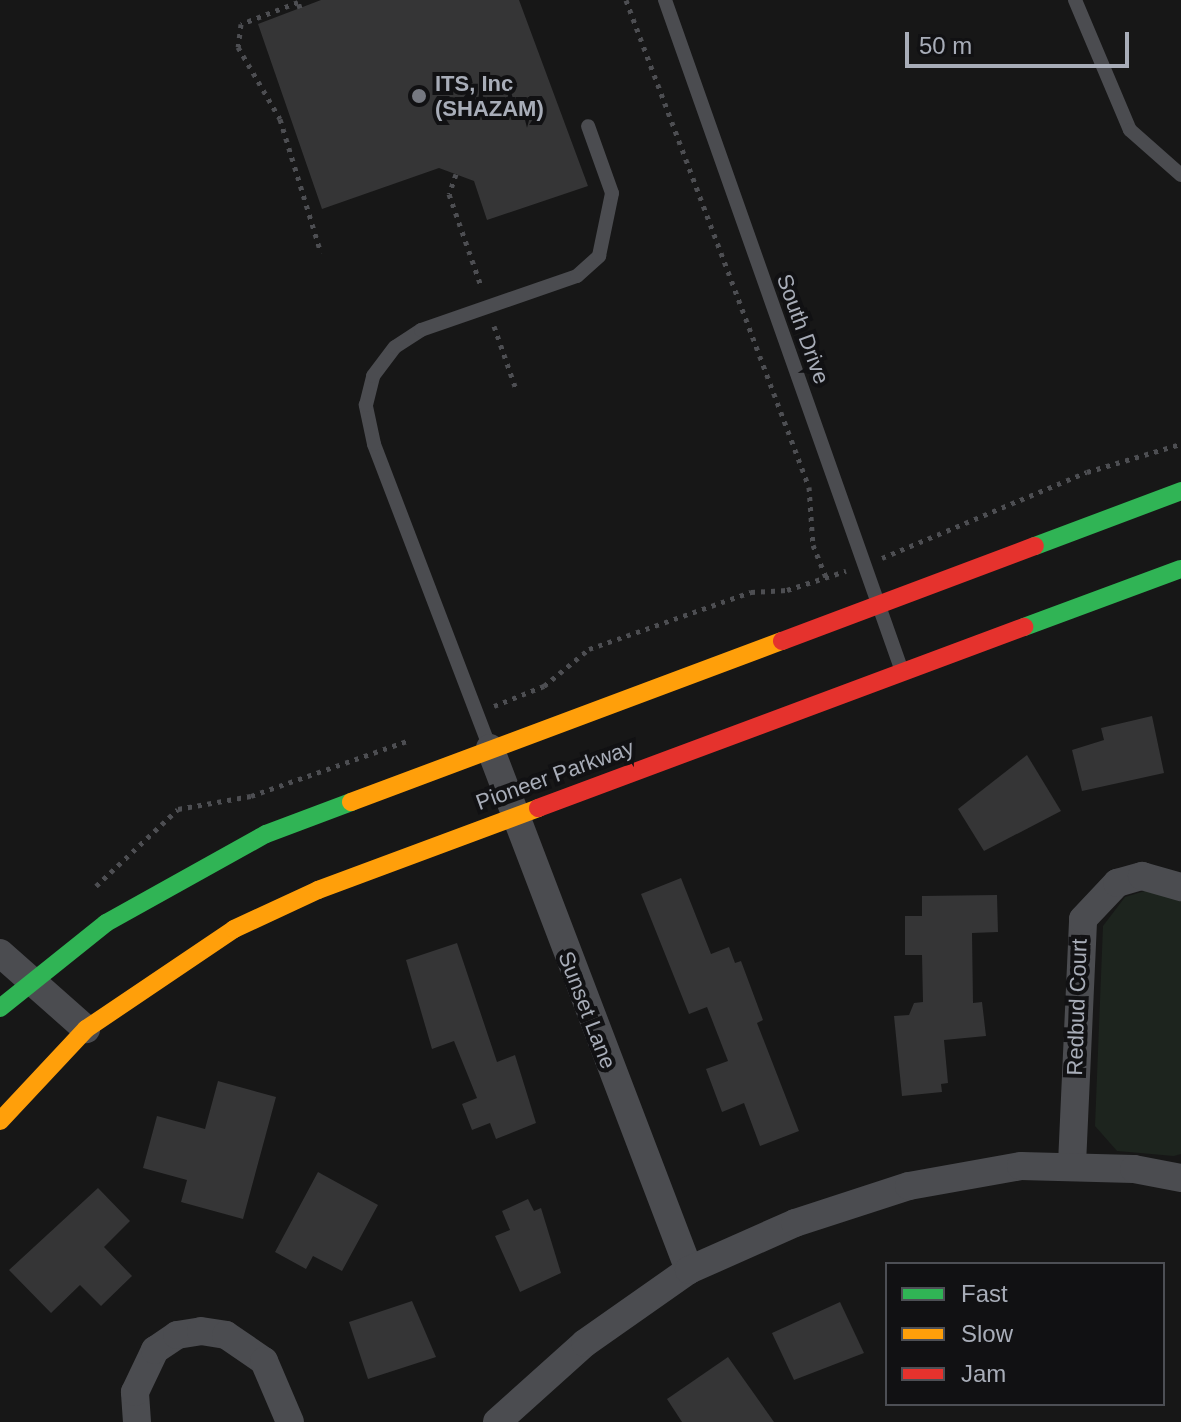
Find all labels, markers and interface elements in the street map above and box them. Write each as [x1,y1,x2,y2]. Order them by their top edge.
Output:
scale bar [909,16,1133,66]
text: 50 m [919,32,972,59]
place label: ITS, Inc (SHAZAM) [435,70,544,122]
marker: ITS, Inc (SHAZAM) [410,87,428,105]
street label: South Drive [771,270,835,388]
street label: Pioneer Parkway [472,734,638,816]
street label: Redbud Court [1061,938,1093,1076]
street label: Sunset Lane [553,948,621,1072]
legend [885,1262,1165,1406]
text: Fast [961,1280,1008,1307]
text: Slow [961,1320,1013,1347]
text: Jam [961,1360,1006,1387]

